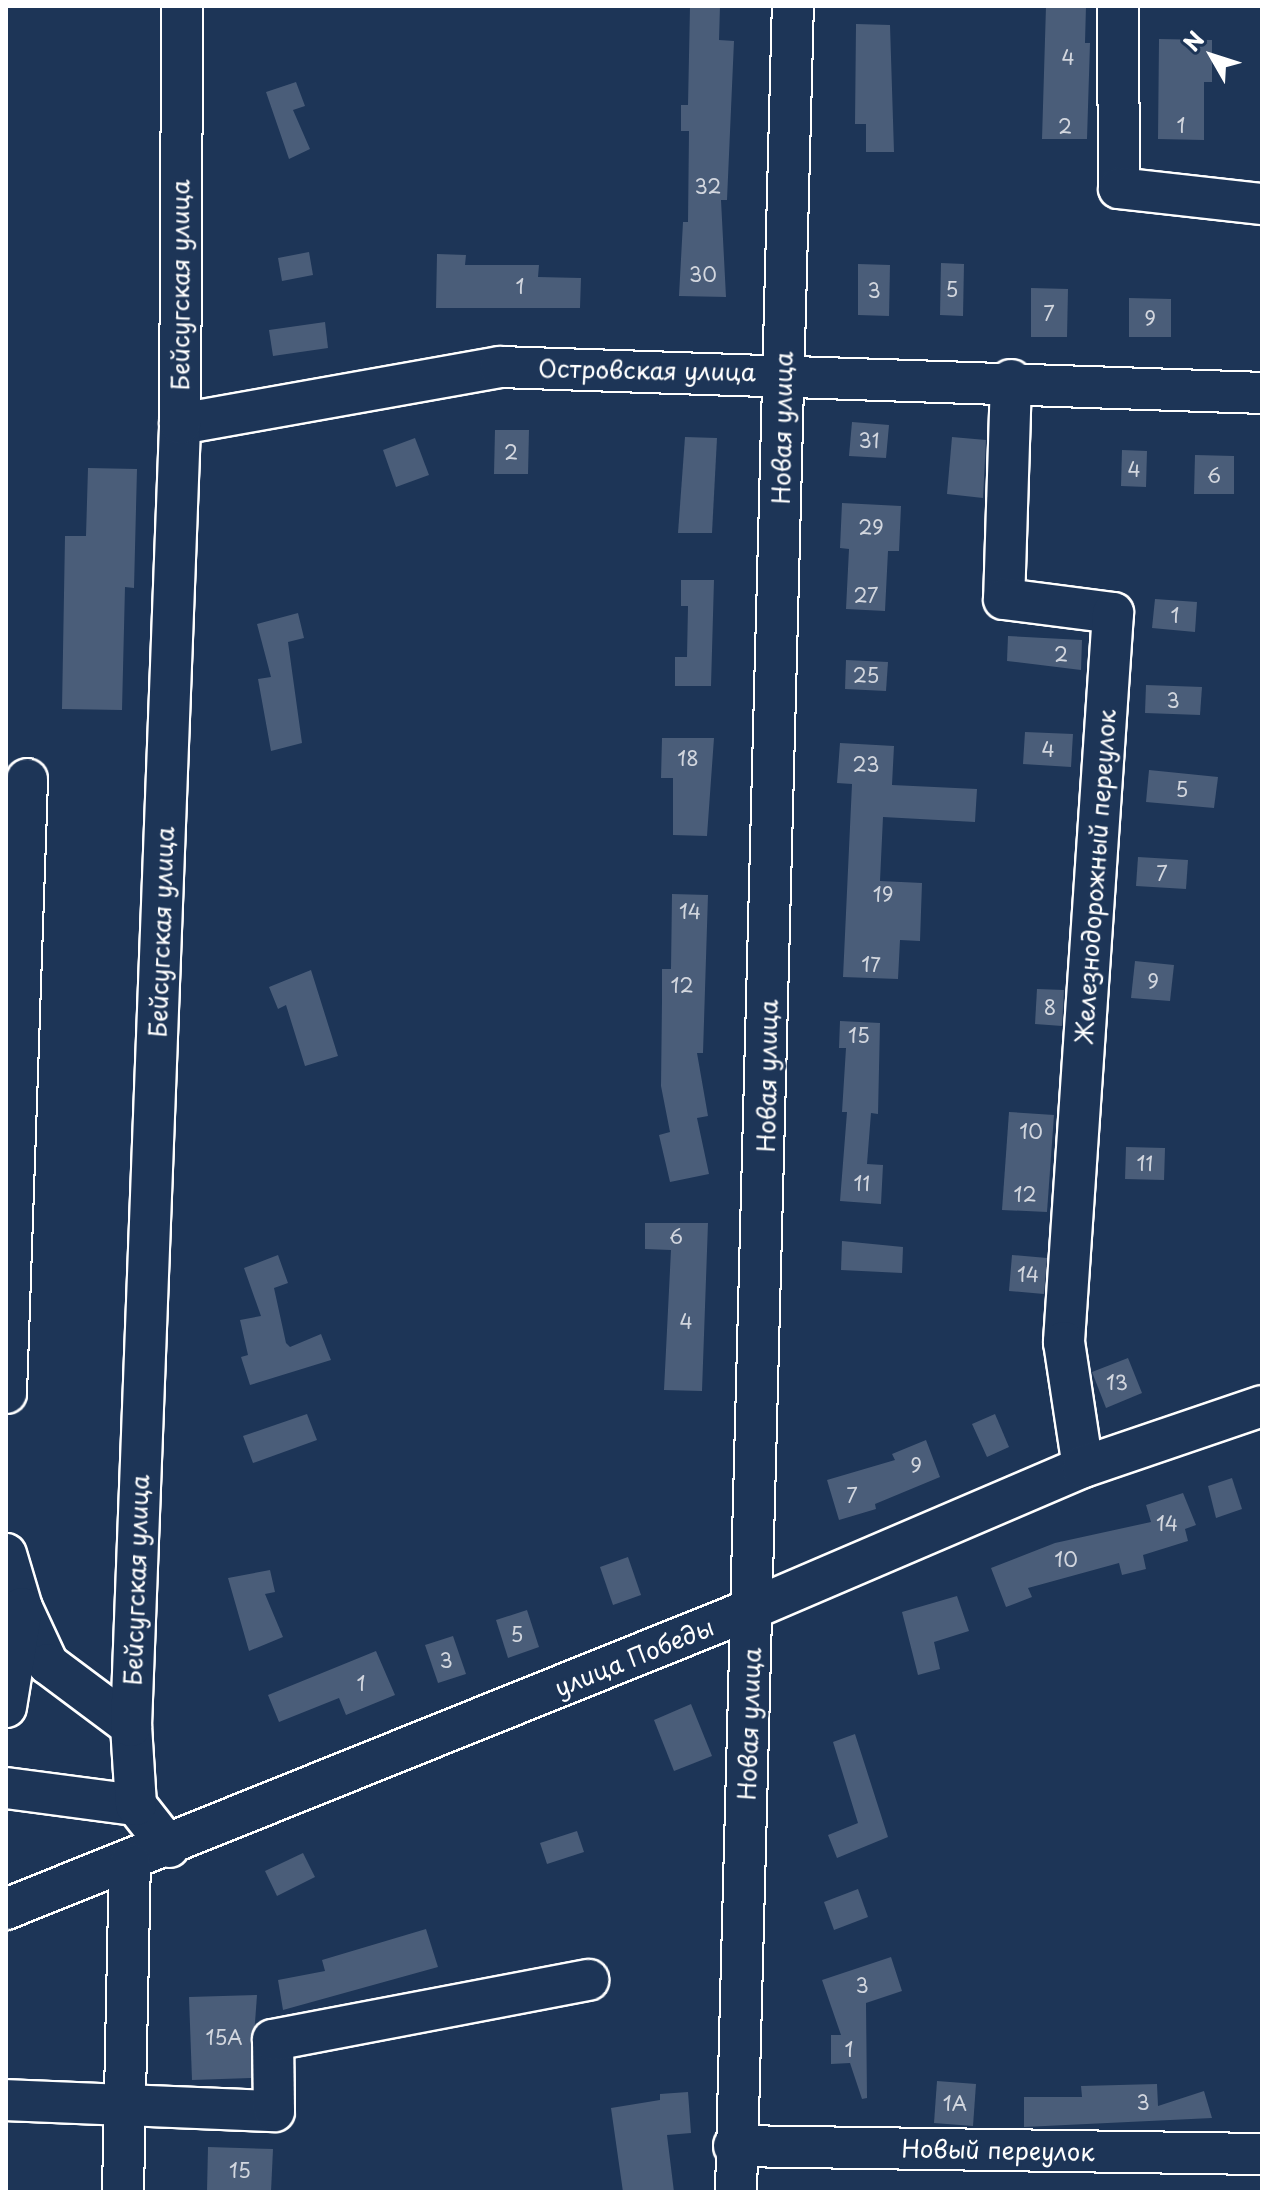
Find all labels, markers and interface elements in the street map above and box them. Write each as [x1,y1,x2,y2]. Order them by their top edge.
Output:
north arrow [1172,16,1252,96]
text: N [1175,23,1211,58]
house number: 4 [1061,45,1075,69]
house number: 1 [1177,113,1185,137]
house number: 2 [1058,114,1072,138]
house number: 32 [695,174,721,198]
street label: Бейсугская улица [166,179,194,391]
house number: 30 [689,262,717,286]
house number: 1 [516,274,524,298]
house number: 5 [946,277,958,301]
house number: 3 [867,278,881,302]
house number: 7 [1043,301,1055,325]
house number: 9 [1144,306,1156,330]
street label: Новая улица [766,351,798,505]
street label: Островская улица [537,354,757,386]
house number: 31 [859,428,879,452]
house number: 2 [504,440,518,464]
house number: 4 [1127,457,1141,481]
house number: 6 [1207,463,1221,487]
house number: 29 [858,515,884,539]
house number: 27 [854,583,878,607]
house number: 1 [1171,603,1179,627]
house number: 2 [1054,642,1068,666]
house number: 25 [853,663,879,687]
house number: 3 [1166,688,1180,712]
street label: Железнодорожный переулок [1069,708,1121,1046]
house number: 4 [1041,737,1055,761]
house number: 18 [677,746,699,770]
house number: 23 [852,752,880,776]
house number: 5 [1176,777,1188,801]
street label: Бейсугская улица [143,825,179,1039]
house number: 7 [1156,861,1168,885]
house number: 19 [873,882,893,906]
house number: 14 [679,899,701,923]
house number: 17 [861,952,881,976]
house number: 9 [1147,969,1159,993]
house number: 12 [670,973,694,997]
house number: 8 [1044,995,1056,1019]
street label: Новая улица [751,999,783,1153]
house number: 15 [848,1023,870,1047]
house number: 10 [1019,1119,1043,1143]
house number: 11 [1137,1151,1153,1175]
house number: 11 [854,1171,870,1195]
house number: 12 [1013,1182,1037,1206]
house number: 6 [669,1224,683,1248]
house number: 14 [1017,1262,1039,1286]
house number: 4 [679,1309,693,1333]
house number: 13 [1106,1370,1128,1394]
house number: 9 [910,1453,922,1477]
street label: Бейсугская улица [118,1473,154,1687]
house number: 7 [846,1483,858,1507]
house number: 14 [1156,1511,1178,1535]
house number: 10 [1054,1547,1078,1571]
street label: улица Победы [550,1612,718,1702]
house number: 5 [511,1622,523,1646]
street label: Новая улица [732,1647,766,1801]
house number: 3 [439,1648,453,1672]
house number: 1 [357,1671,365,1695]
house number: 3 [855,1973,869,1997]
house number: 15А [205,2025,243,2049]
house number: 1 [845,2037,853,2061]
house number: 3 [1136,2090,1150,2114]
house number: 1А [943,2091,967,2115]
street label: Новый переулок [902,2134,1094,2166]
house number: 15 [229,2158,251,2182]

